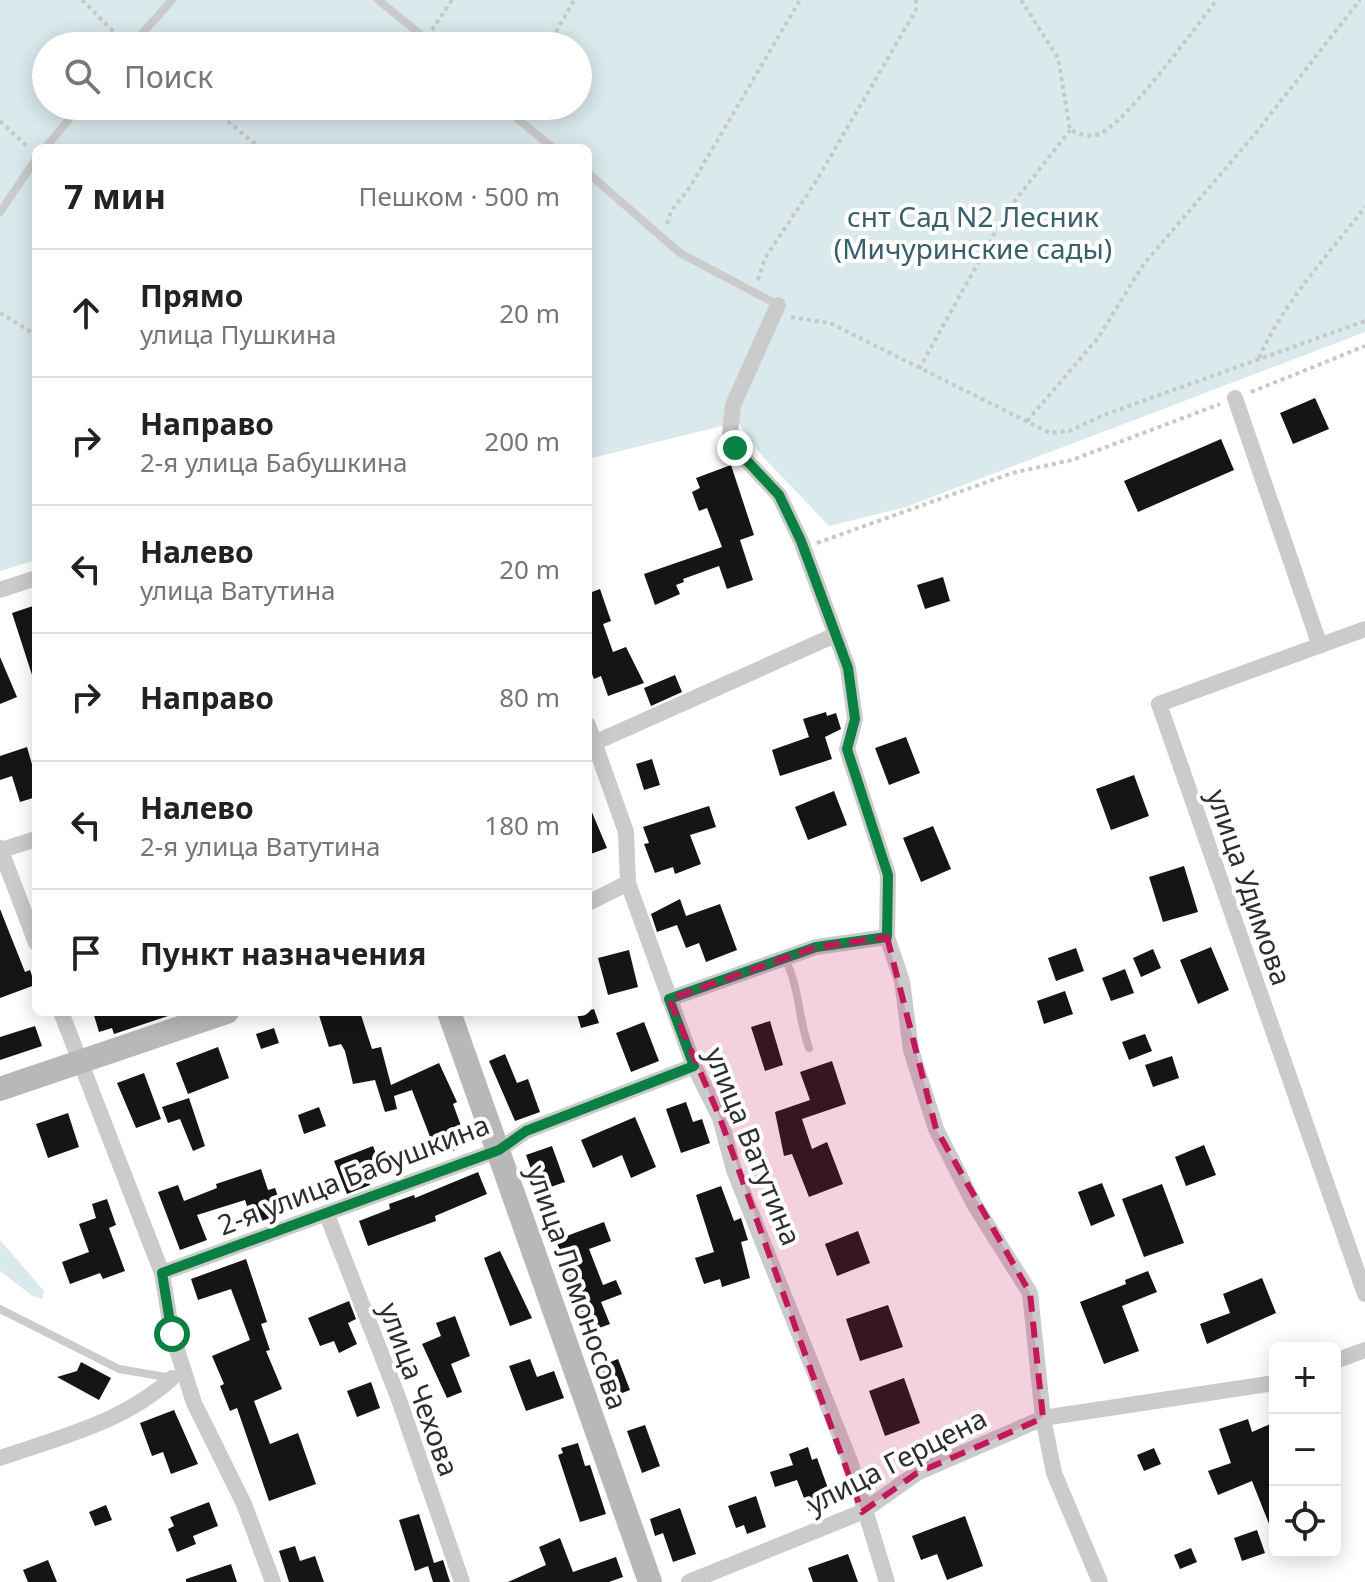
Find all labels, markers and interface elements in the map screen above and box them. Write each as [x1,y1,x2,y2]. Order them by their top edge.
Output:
search box [32,32,592,120]
icon: search [60,54,104,98]
text: Поиск [124,56,213,97]
text: 7 мин [64,173,166,219]
text: Пешком · 500 m [358,178,560,214]
park label: снт Сад N2 Лесник (Мичуринские сады) [834,197,1112,267]
text: Прямо [140,275,244,316]
icon: ahead [64,291,108,335]
text: 20 m [499,295,560,331]
text: улица Пушкина [140,316,336,352]
text: Направо [140,403,274,444]
icon: right [64,419,108,463]
text: 200 m [484,423,560,459]
route end [717,430,753,466]
text: 2-я улица Бабушкина [140,444,408,480]
text: Налево [140,531,254,572]
icon: left [64,547,108,591]
text: 20 m [499,551,560,587]
text: улица Ватутина [140,572,336,608]
icon: right [64,675,108,719]
text: Направо [140,677,274,718]
text: 80 m [499,679,560,715]
street label: улица Удимова [1199,784,1301,990]
text: Налево [140,787,254,828]
icon: left [64,803,108,847]
text: 180 m [484,807,560,843]
text: 2-я улица Ватутина [140,828,381,864]
icon: arrive [64,931,108,975]
text: Пункт назначения [140,933,426,974]
street label: улица Ватутина [697,1041,811,1251]
street label: 2-я улица Бабушкина [212,1105,494,1243]
street label: улица Ломоносова [518,1160,638,1414]
street label: улица Чехова [371,1297,469,1481]
route start [154,1316,190,1352]
map controls [1269,1342,1341,1558]
button: + [1269,1342,1341,1414]
street label: улица Герцена [799,1398,993,1522]
button: − [1269,1414,1341,1486]
button: locate [1269,1486,1341,1558]

